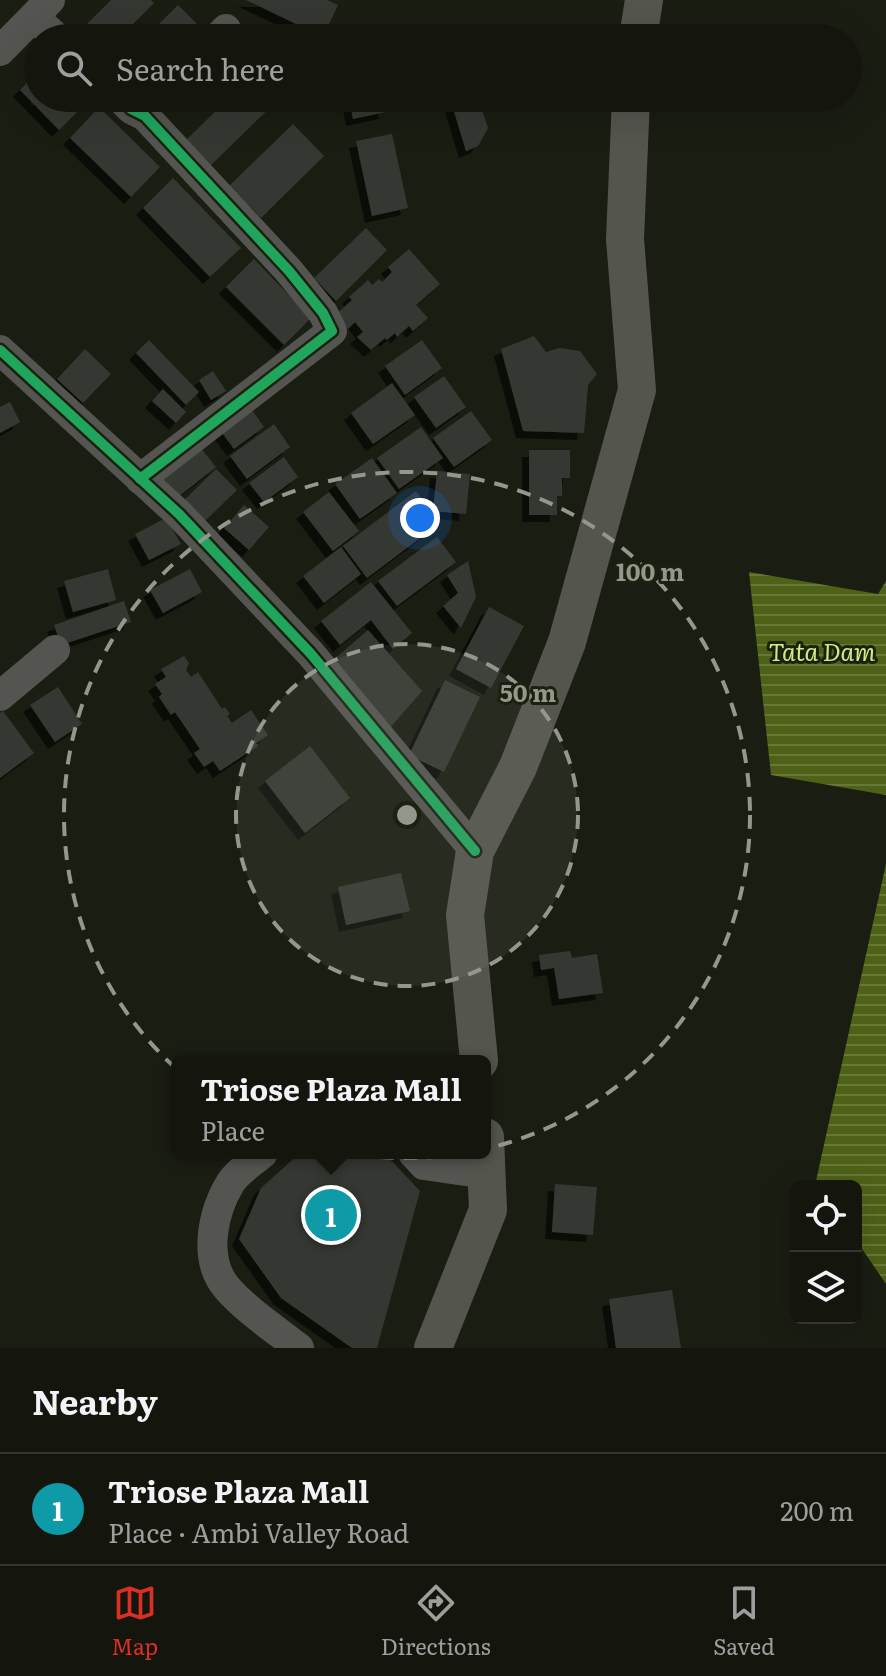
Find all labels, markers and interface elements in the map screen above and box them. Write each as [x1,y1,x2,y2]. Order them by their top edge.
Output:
search box [24,24,862,112]
icon: search [52,46,96,90]
text: Search here [116,46,284,90]
your location [400,498,440,538]
text: 100 m [616,553,684,588]
water label: Tata Dam [769,633,875,668]
text: 50 m [500,674,556,709]
centre of rings [393,801,421,829]
popup [171,1055,491,1159]
text: Triose Plaza Mall [200,1066,462,1110]
text: Place [200,1110,265,1149]
map controls [790,1180,862,1324]
button: locate [790,1180,862,1252]
pin: 1 [305,1185,357,1245]
button: layers [790,1252,862,1324]
text: Nearby [32,1375,158,1425]
text: Triose Plaza Mall [108,1468,369,1512]
text: 1 [53,1490,63,1529]
text: 200 m [780,1490,854,1529]
text: Place · Ambi Valley Road [108,1512,409,1551]
tab: Map [111,1581,158,1662]
tab: Directions [381,1581,491,1662]
tab: Saved [713,1581,775,1662]

